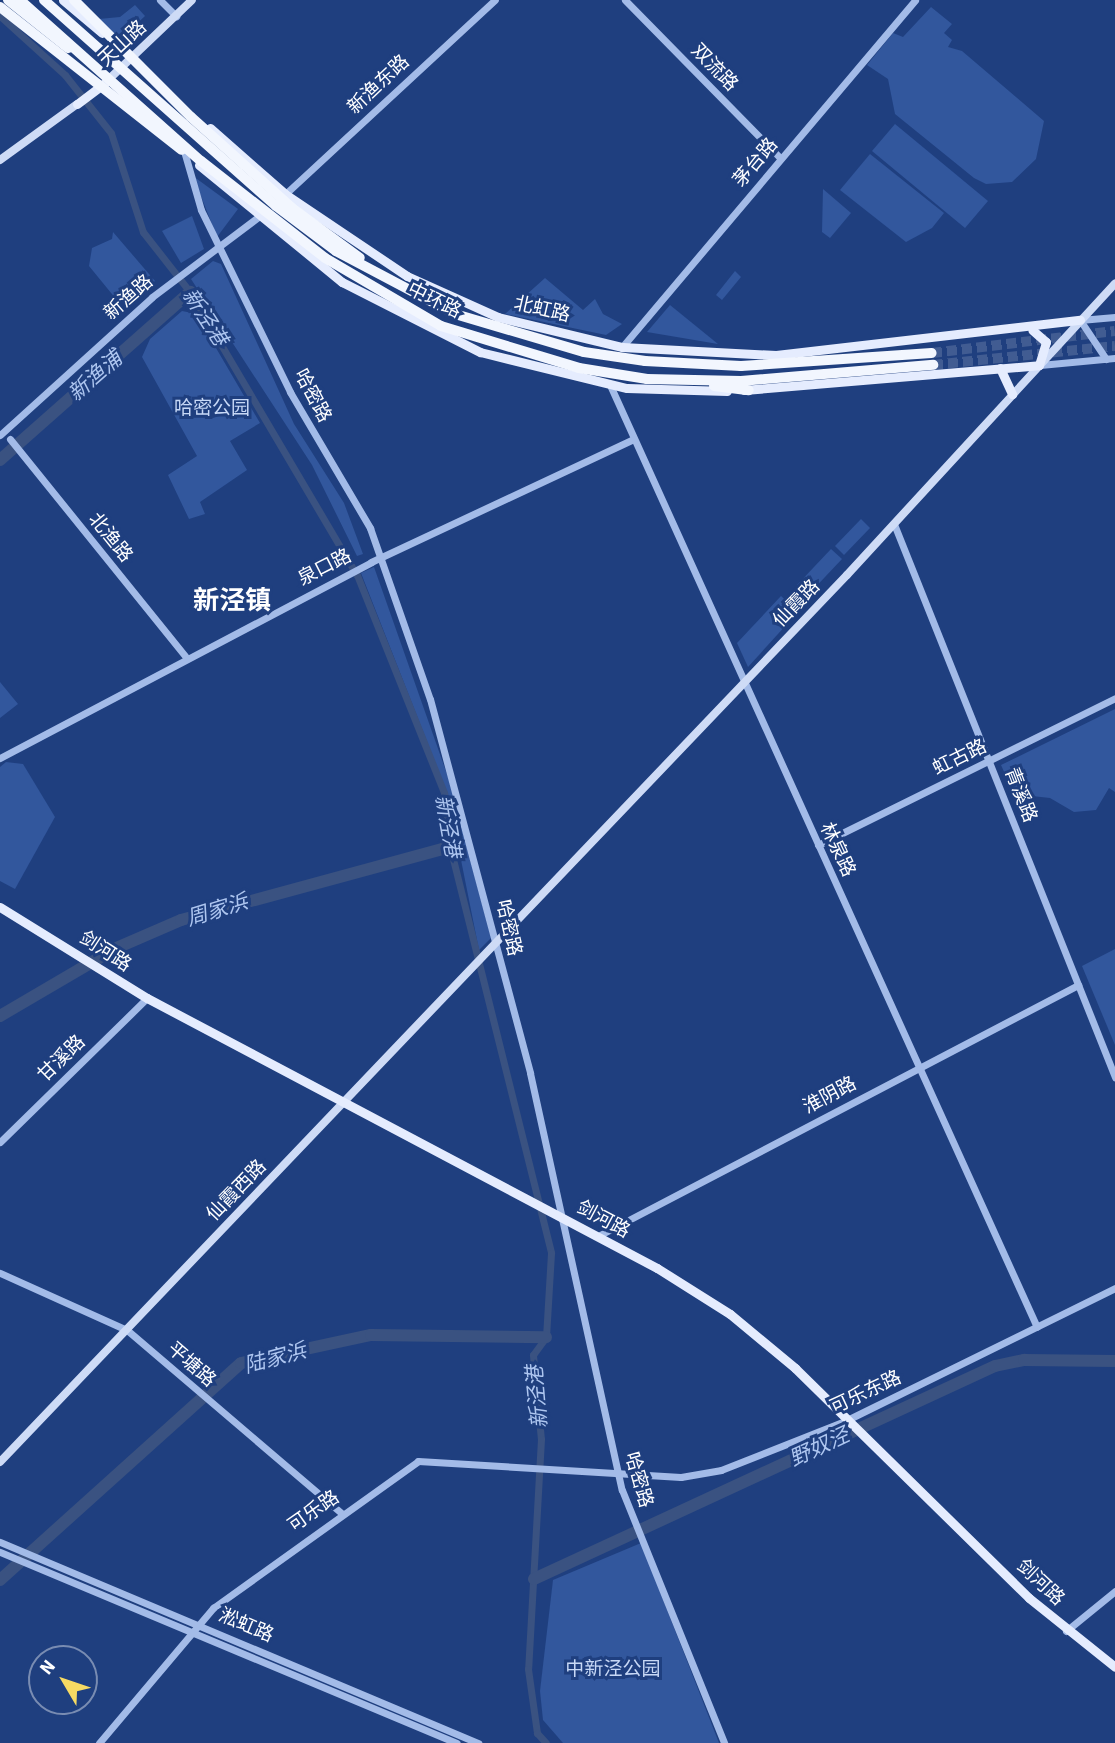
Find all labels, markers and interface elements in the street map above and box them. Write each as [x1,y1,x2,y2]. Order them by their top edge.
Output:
street label: 天山路 [94,16,152,72]
street label: 双流路 [686,40,742,96]
street label: 新渔东路 [343,51,415,119]
street label: 茅台路 [729,134,783,192]
street label: 新渔路 [100,271,158,325]
street label: 中环路 [403,278,465,324]
water label: 新泾港 [177,284,233,350]
street label: 北虹路 [512,292,572,328]
water label: 新渔浦 [63,346,127,406]
street label: 哈密路 [289,365,335,427]
park label: 哈密公园 [174,398,250,420]
street label: 北渔路 [83,509,137,567]
street label: 泉口路 [294,545,356,591]
street label: 仙霞路 [769,576,825,632]
district label: 新泾镇 [193,585,271,617]
street label: 虹古路 [929,735,991,781]
street label: 青溪路 [999,764,1041,826]
water label: 新泾港 [430,793,466,859]
street label: 林泉路 [815,819,859,881]
water label: 周家浜 [183,889,251,931]
street label: 哈密路 [490,898,526,958]
street label: 剑河路 [75,927,135,977]
street label: 甘溪路 [34,1031,90,1087]
street label: 淮阴路 [799,1073,861,1119]
street label: 仙霞西路 [202,1156,272,1226]
street label: 剑河路 [572,1197,634,1243]
street label: 平塘路 [162,1338,220,1392]
water label: 陆家浜 [241,1338,309,1378]
water label: 新泾港 [522,1365,552,1429]
street label: 可乐东路 [827,1367,905,1419]
water label: 野奴泾 [785,1422,853,1472]
street label: 哈密路 [619,1449,657,1511]
street label: 可乐路 [284,1486,344,1538]
street label: 剑河路 [1011,1555,1069,1611]
street label: 淞虹路 [215,1604,277,1648]
north arrow [28,1645,98,1715]
text: N [33,1654,62,1681]
park label: 中新泾公园 [566,1659,660,1681]

